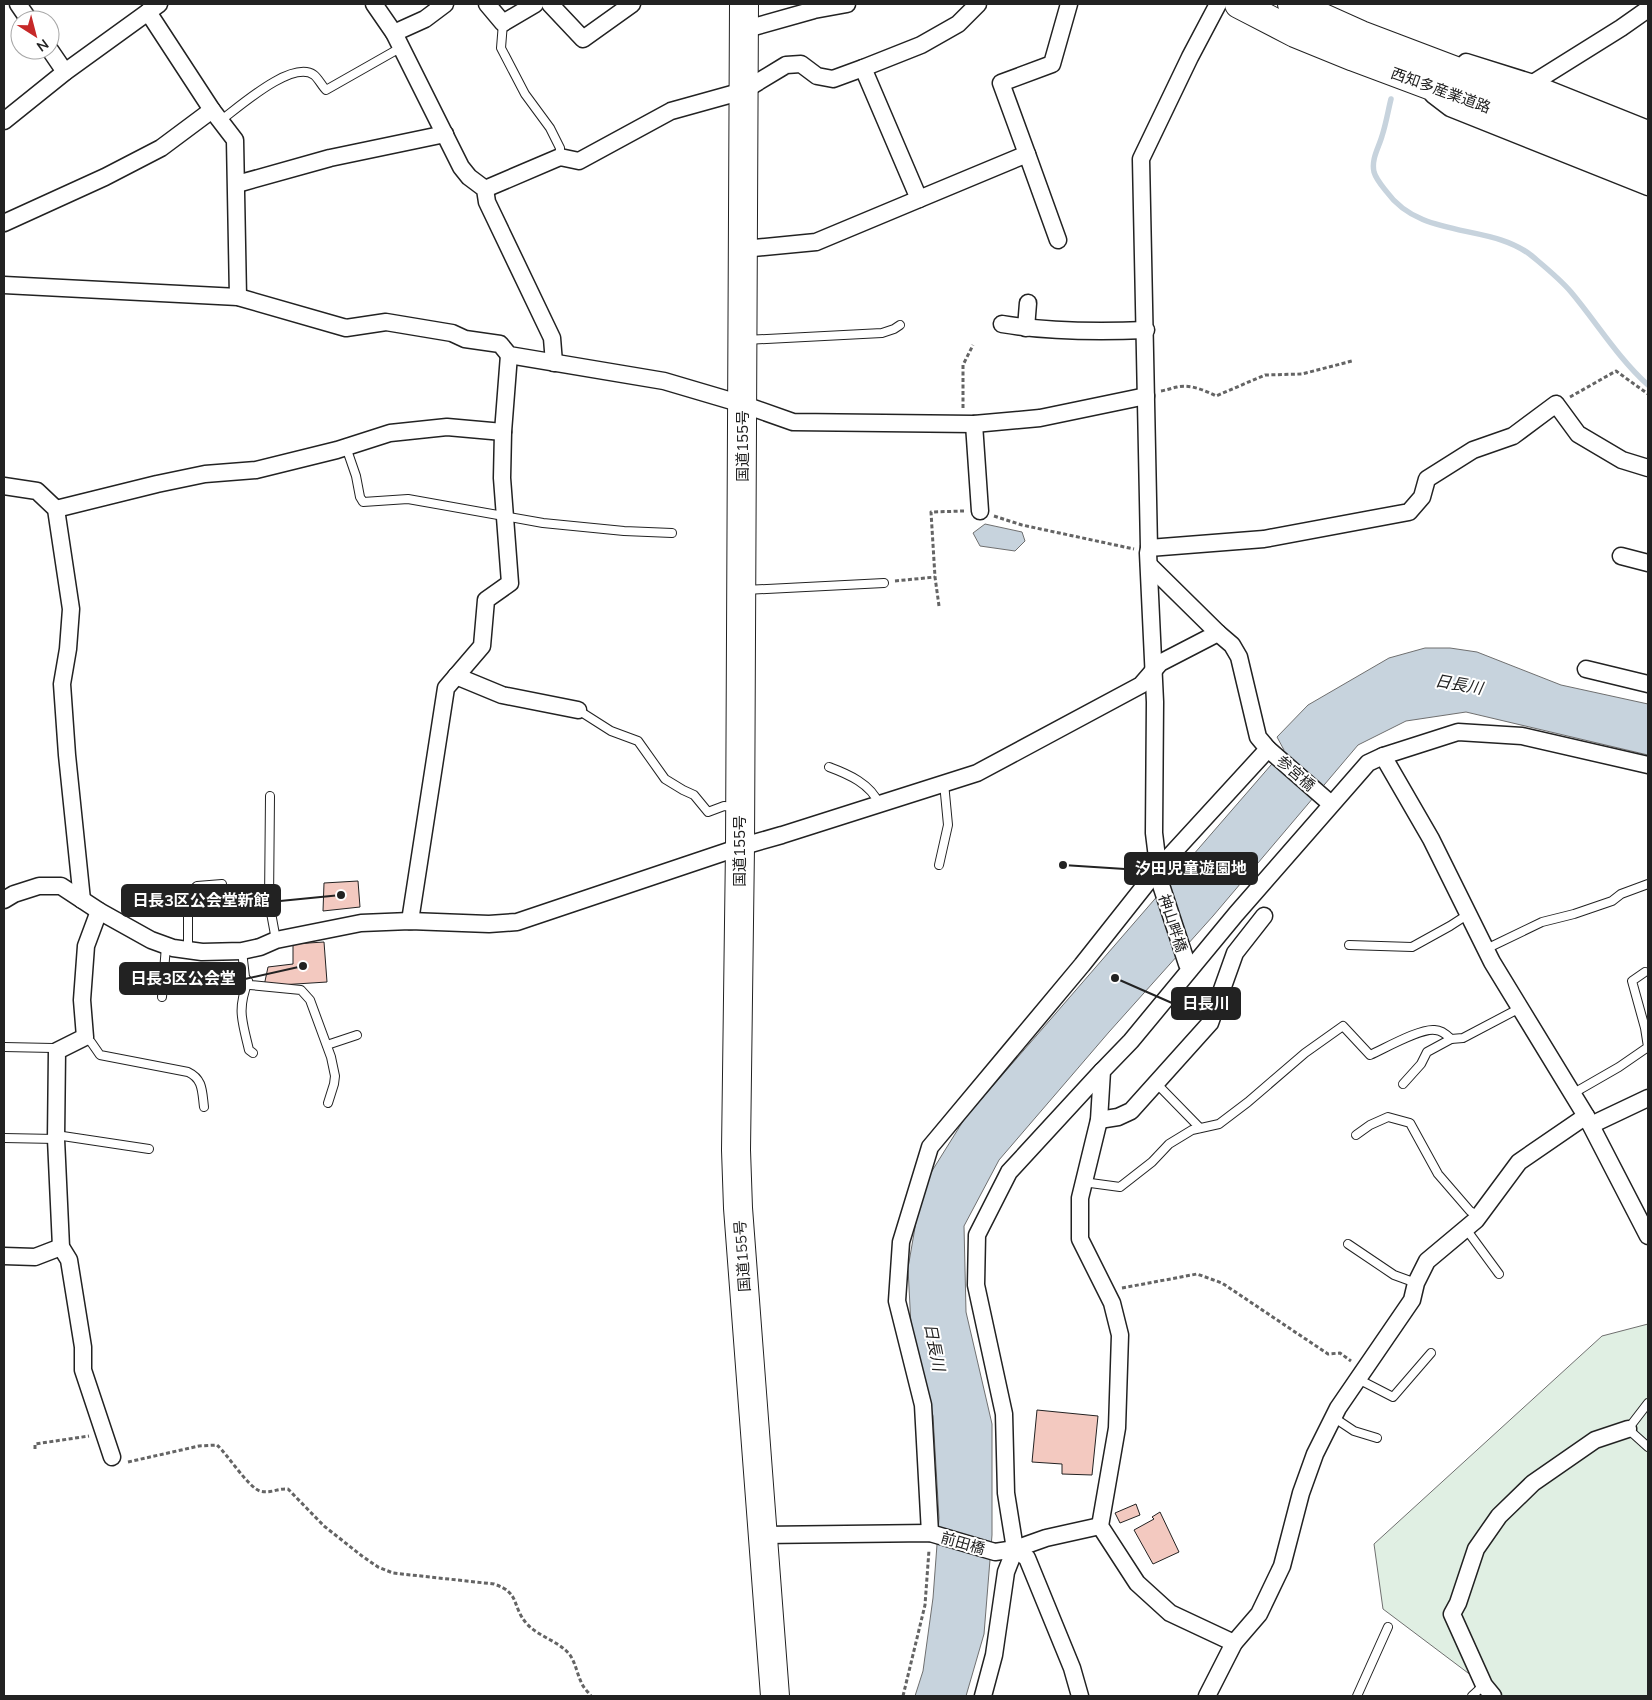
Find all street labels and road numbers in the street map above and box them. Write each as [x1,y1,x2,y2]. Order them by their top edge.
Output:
street label: 西知多産業道路 [1388,63,1494,117]
street label: 国道155号 [733,410,752,482]
street label: 参宮橋 [1273,751,1319,795]
street label: 国道155号 [730,815,749,887]
street label: 神山畔橋 [1155,892,1191,954]
street label: 国道155号 [730,1219,754,1293]
street label: 前田橋 [939,1528,987,1558]

